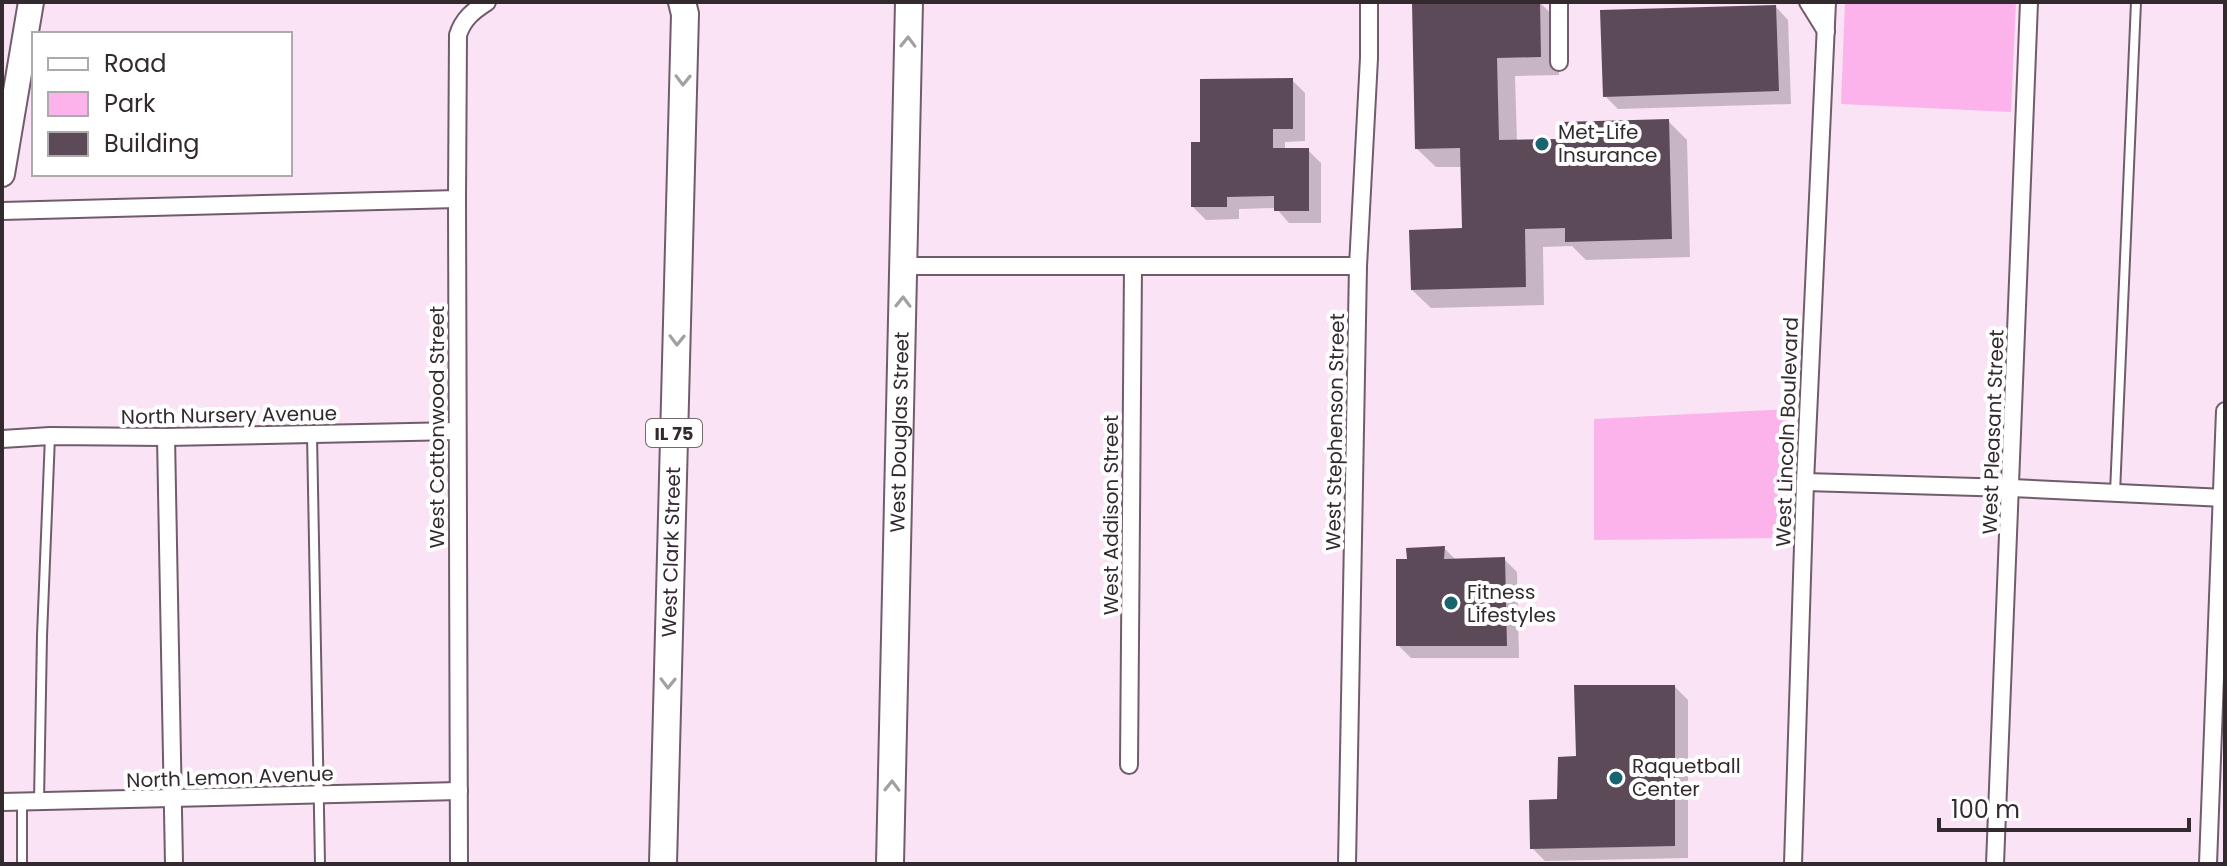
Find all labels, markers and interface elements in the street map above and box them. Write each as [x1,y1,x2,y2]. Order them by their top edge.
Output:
legend [32,32,292,176]
one-way arrow [899,35,917,48]
text: Road [104,47,166,80]
one-way arrow [674,74,692,87]
text: Park [104,87,156,120]
place label: Met-Life Insurance [1558,118,1657,169]
text: Building [104,127,200,160]
marker: Met-Life Insurance [1533,135,1551,153]
one-way arrow [895,295,912,308]
street label: West Cottonwood Street [423,306,451,548]
street label: West Stephenson Street [1319,313,1351,551]
street label: West Lincoln Boulevard [1769,316,1805,548]
street label: West Pleasant Street [1975,329,2011,535]
street label: West Douglas Street [883,331,916,533]
one-way arrow [668,334,685,347]
street label: North Nursery Avenue [121,399,337,431]
street label: West Addison Street [1097,415,1125,615]
road number: IL 75 [646,419,702,447]
street label: West Clark Street [655,466,687,638]
place label: Fitness Lifestyles [1467,578,1556,629]
marker: Fitness Lifestyles [1442,594,1460,612]
one-way arrow [659,678,677,690]
place label: Raquetball Center [1632,752,1741,803]
street label: North Lemon Avenue [126,759,334,795]
marker: Raquetball Center [1607,769,1625,787]
one-way arrow [884,779,901,792]
scale bar [1939,782,2189,832]
text: 100 m [1951,793,2020,826]

